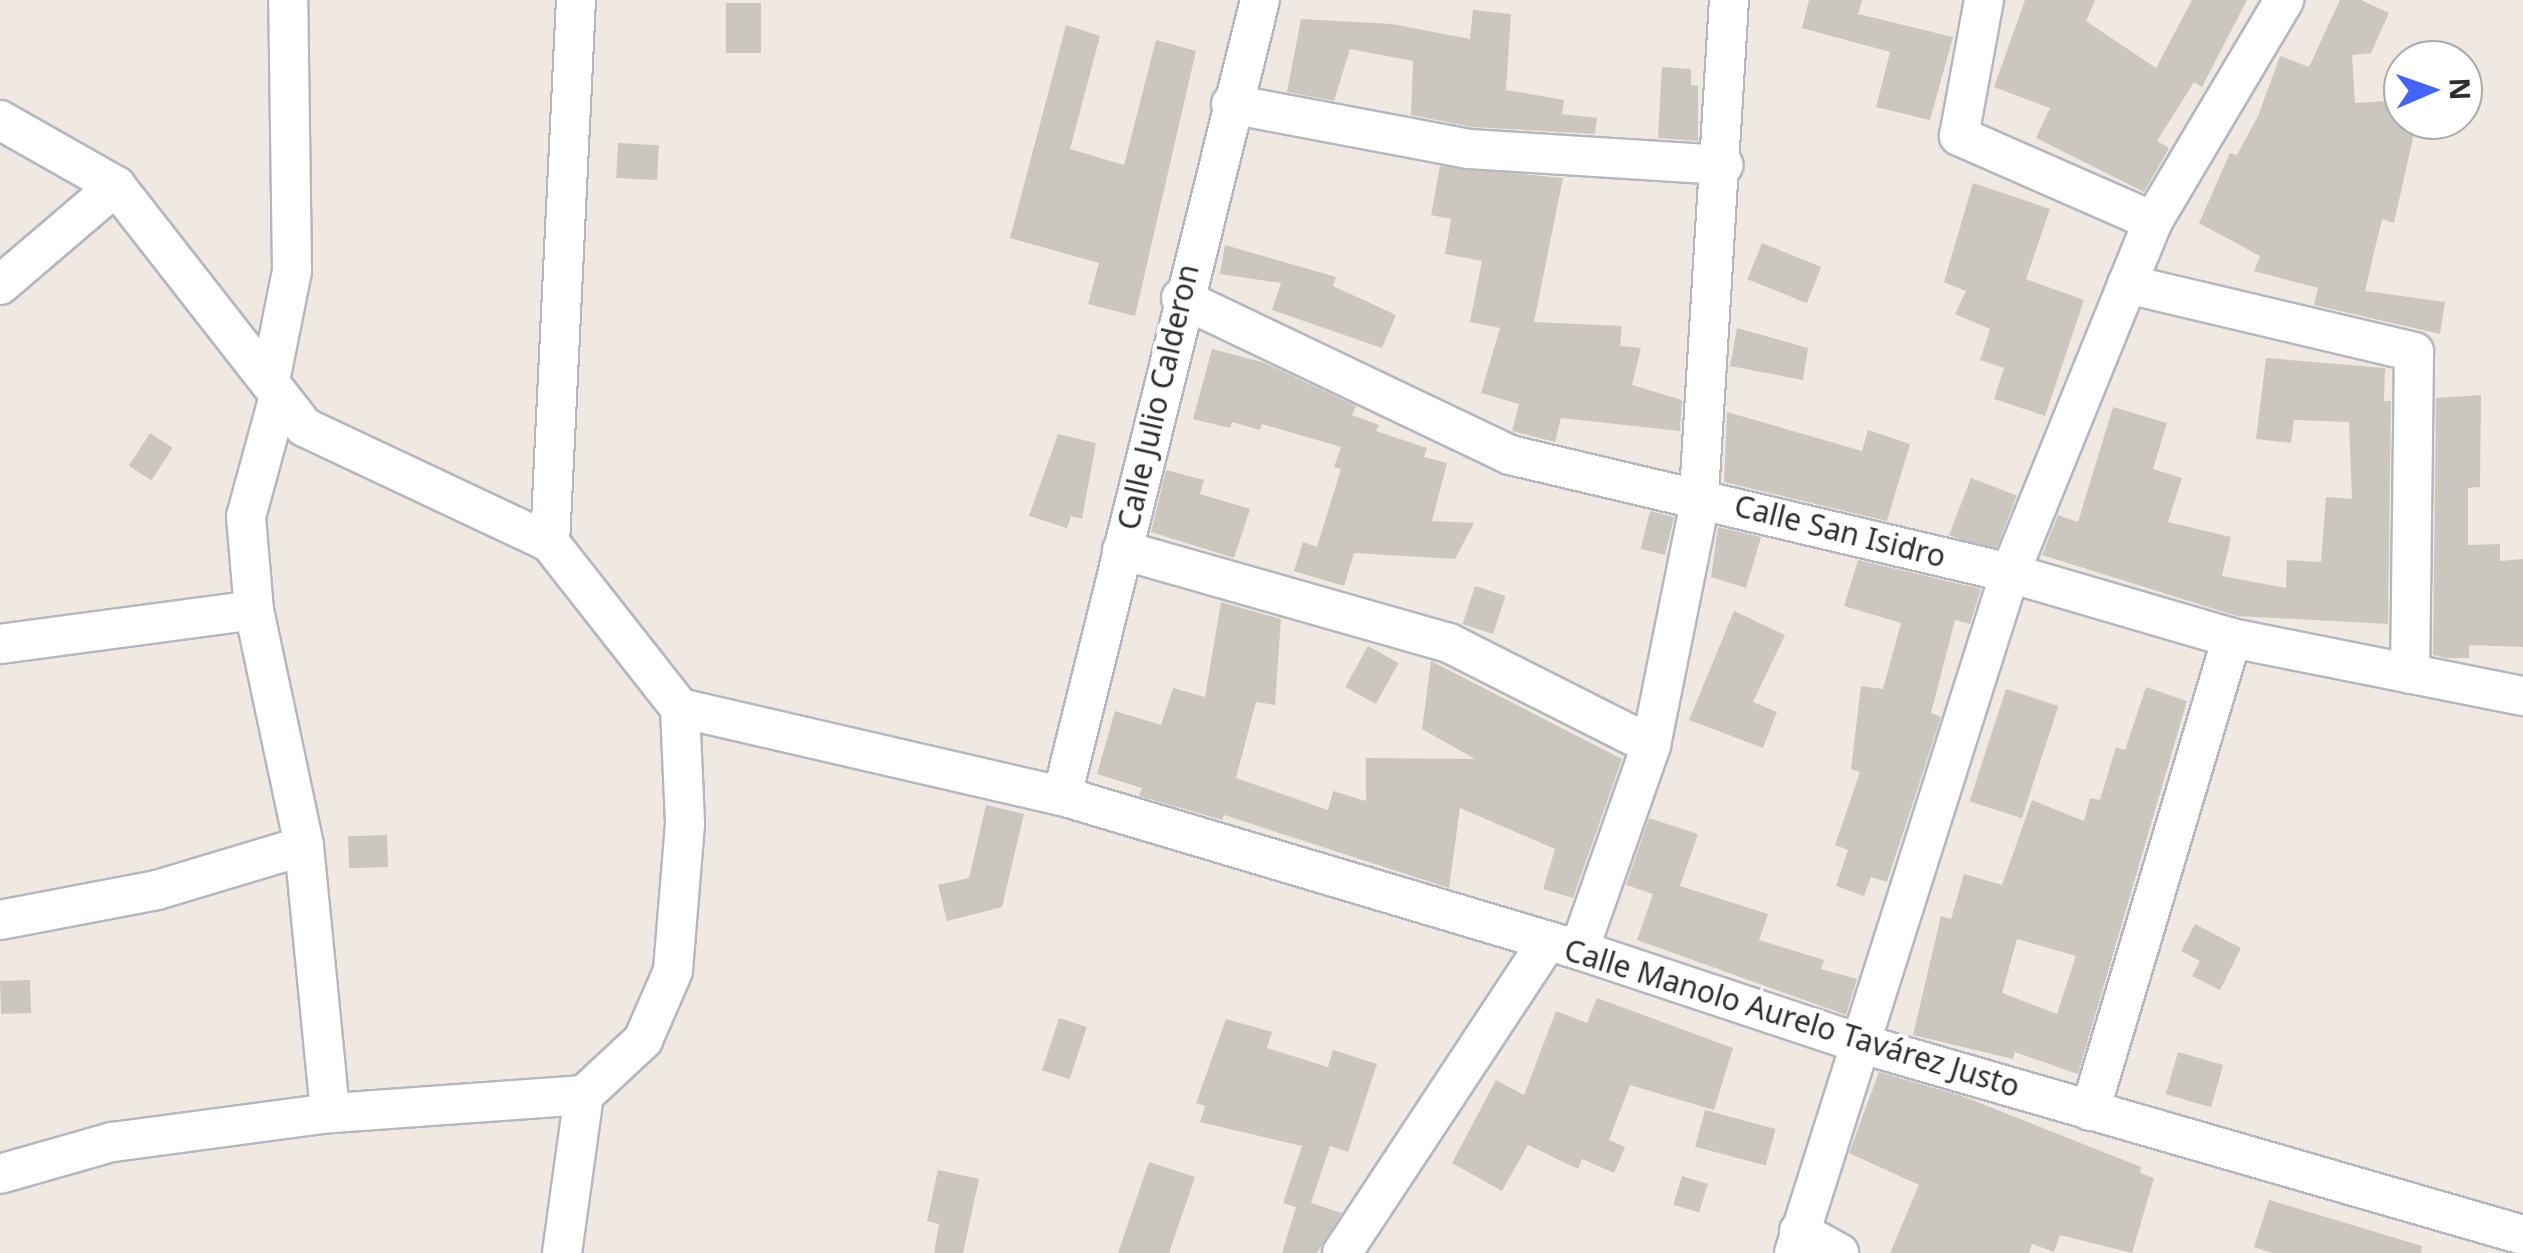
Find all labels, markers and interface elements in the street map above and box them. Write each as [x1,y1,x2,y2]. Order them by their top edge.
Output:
north arrow [2383,40,2483,140]
text: N [2442,77,2480,101]
street label: Calle Julio Calderon [1110,261,1206,533]
street label: Calle San Isidro [1731,487,1949,575]
street label: Calle Manolo Aurelo Tavárez Justo [1560,931,2024,1105]

